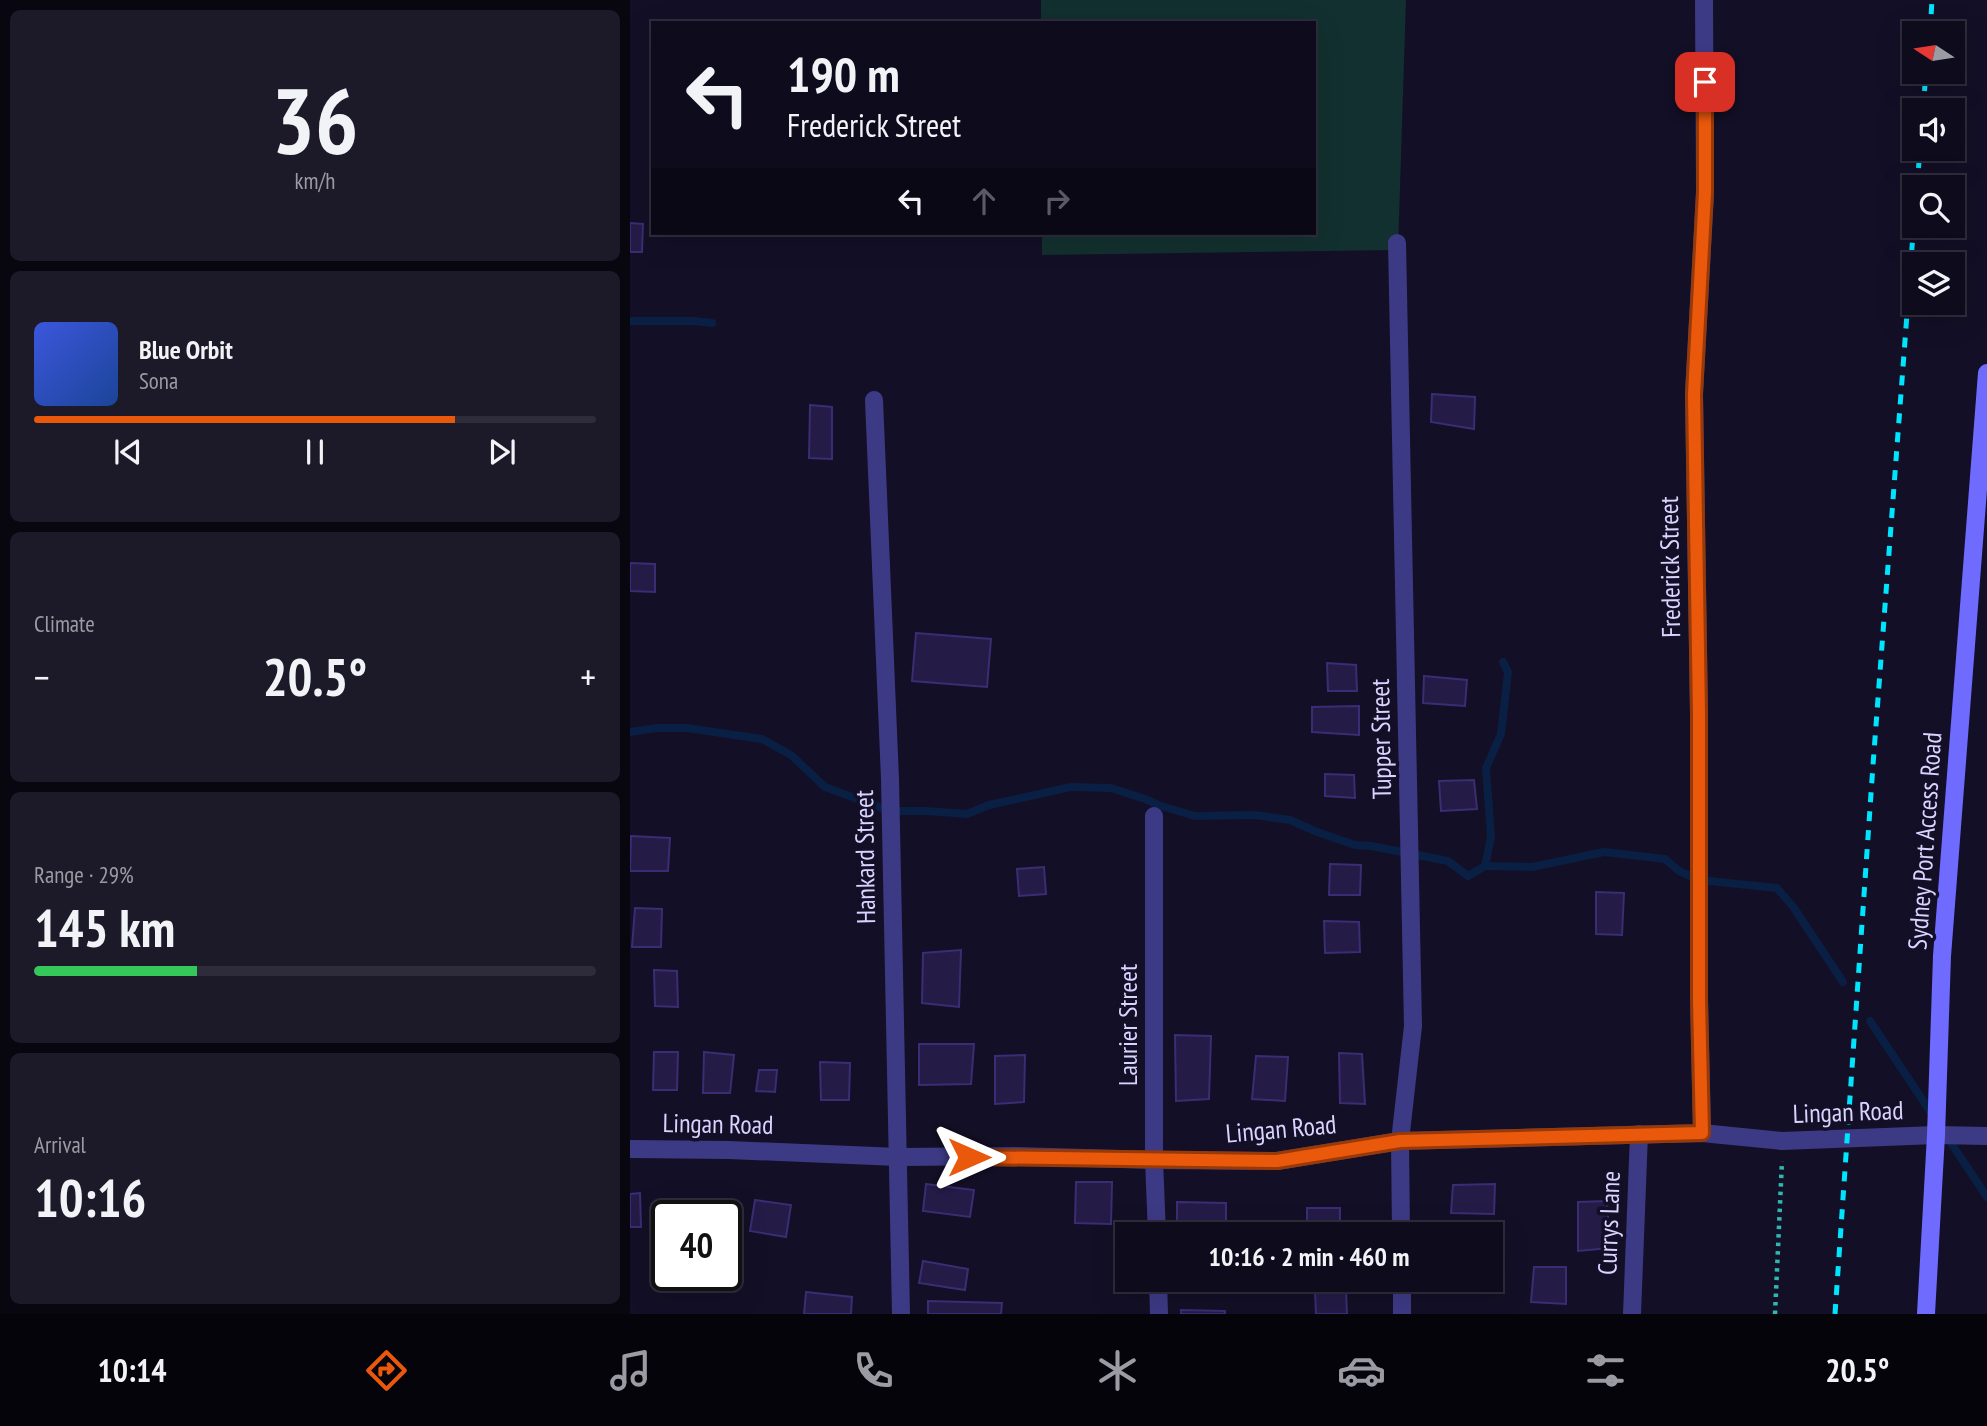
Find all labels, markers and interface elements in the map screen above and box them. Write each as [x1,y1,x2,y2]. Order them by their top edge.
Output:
north arrow [1902,21,1965,84]
map controls [1902,21,1965,315]
text: 190 m [787,42,900,106]
icon: left [672,49,763,140]
pin [1675,52,1735,112]
text: 36 [272,61,359,179]
icon: arrive [1686,63,1724,101]
button: sound [1902,98,1965,161]
text: Frederick Street [787,104,961,146]
text: km/h [295,166,335,195]
button: search [1902,175,1965,238]
icon: left [892,182,930,220]
icon: ahead [965,182,1003,220]
icon: right [1038,182,1076,220]
button: layers [1902,252,1965,315]
text: Blue Orbit [139,333,233,366]
text: Sona [139,366,178,395]
icon: previous [109,433,147,471]
icon: pause [296,433,334,471]
icon: next [483,433,521,471]
street label: Frederick Street [1652,496,1687,638]
text: Climate [34,609,95,638]
text: 20.5° [263,643,367,710]
text: − [34,652,50,701]
text: + [580,652,596,701]
street label: Tupper Street [1363,678,1398,800]
street label: Sydney Port Access Road [1900,731,1949,951]
street label: Hankard Street [847,790,882,924]
text: Range · 29% [34,860,134,889]
text: 145 km [34,894,175,961]
street label: Laurier Street [1111,964,1144,1086]
street label: Lingan Road [1792,1093,1904,1130]
street label: Lingan Road [662,1106,774,1141]
street label: Lingan Road [1224,1107,1338,1150]
position arrow [932,1120,1006,1194]
text: Arrival [34,1130,86,1159]
text: 10:16 [34,1164,146,1231]
street label: Currys Lane [1590,1170,1627,1276]
speed limit sign: 40 [651,1200,742,1291]
text: 10:16 · 2 min · 460 m [1209,1240,1409,1273]
icon: directions [362,1346,411,1395]
icon: music [606,1346,655,1395]
icon: phone [849,1346,898,1395]
icon: climate [1093,1346,1142,1395]
icon: car [1337,1346,1386,1395]
icon: filters [1581,1346,1630,1395]
text: 10:14 [97,1349,167,1391]
text: 20.5° [1825,1349,1889,1391]

